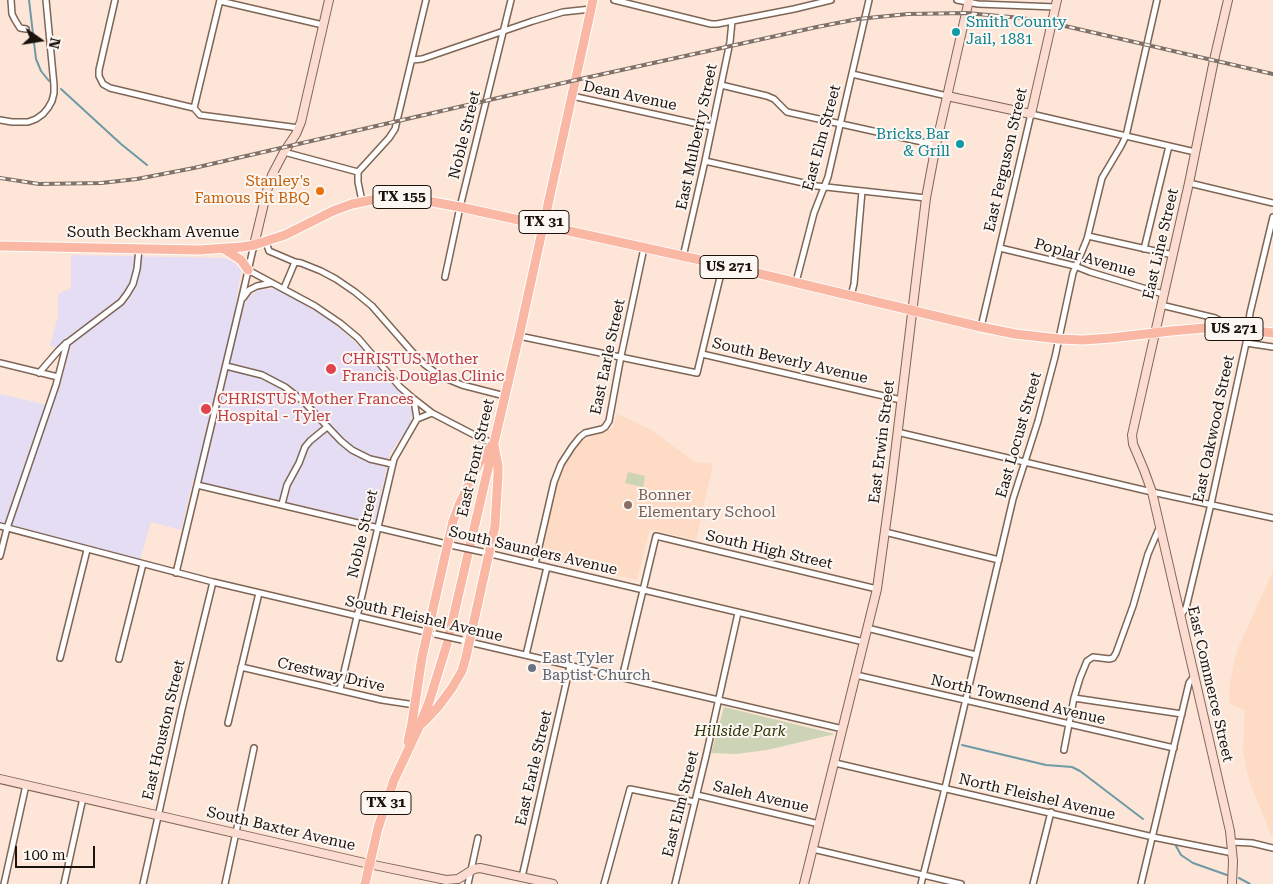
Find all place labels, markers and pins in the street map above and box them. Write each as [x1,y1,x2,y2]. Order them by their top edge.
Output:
place label: Smith County Jail, 1881 [966,14,1067,49]
marker: Smith County Jail, 1881 [950,26,962,38]
place label: Bricks Bar & Grill [876,126,950,161]
marker: Bricks Bar & Grill [954,138,966,150]
place label: Stanley's Famous Pit BBQ [195,173,310,208]
marker: Stanley's Famous Pit BBQ [314,185,326,197]
place label: CHRISTUS Mother Francis Douglas Clinic [342,351,504,386]
marker: CHRISTUS Mother Francis Douglas Clinic [324,362,338,376]
place label: CHRISTUS Mother Frances Hospital - Tyler [217,391,414,426]
marker: CHRISTUS Mother Frances Hospital - Tyler [199,402,213,416]
place label: Bonner Elementary School [638,487,776,522]
marker: Bonner Elementary School [622,499,634,511]
place label: East Tyler Baptist Church [542,650,651,685]
marker: East Tyler Baptist Church [526,662,538,674]

